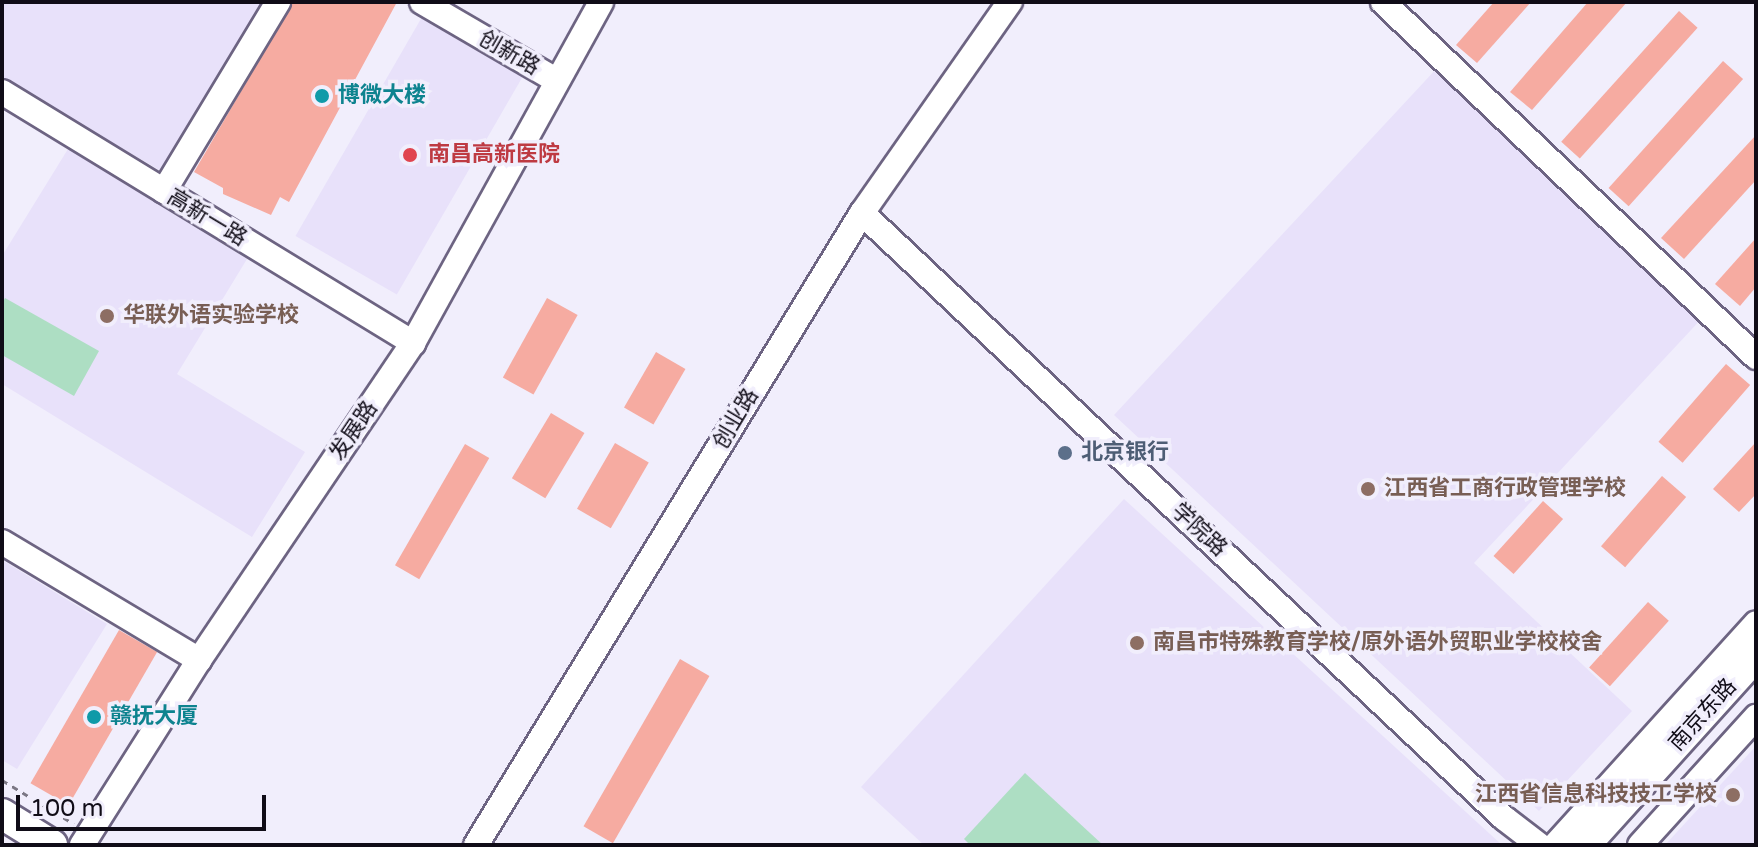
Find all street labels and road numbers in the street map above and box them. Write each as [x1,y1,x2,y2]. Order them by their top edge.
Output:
street label: 创新路 [474,25,544,81]
street label: 高新一路 [162,184,252,252]
street label: 创业路 [708,384,764,454]
street label: 发展路 [325,396,383,466]
street label: 学院路 [1166,498,1232,562]
street label: 南京东路 [1664,673,1742,757]

